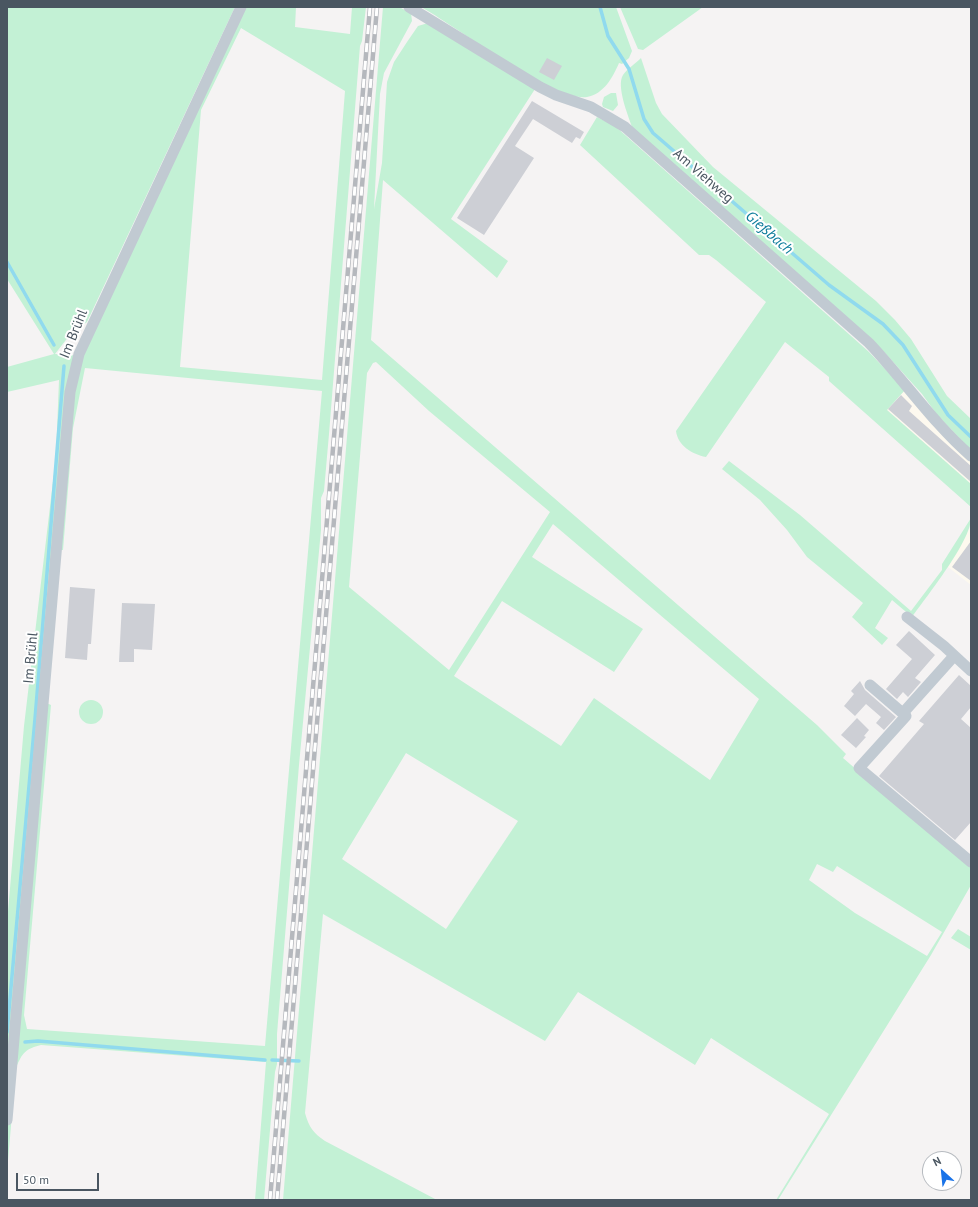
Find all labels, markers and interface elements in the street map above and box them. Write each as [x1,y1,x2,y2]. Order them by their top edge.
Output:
street label: Am Viehweg [669,145,737,207]
water label: Gießbach [741,207,797,259]
street label: Im Brühl [57,307,91,361]
street label: Im Brühl [20,632,42,684]
north arrow [922,1151,962,1191]
text: N [931,1153,943,1169]
scale bar [18,1165,101,1191]
text: 50 m [23,1172,49,1187]

